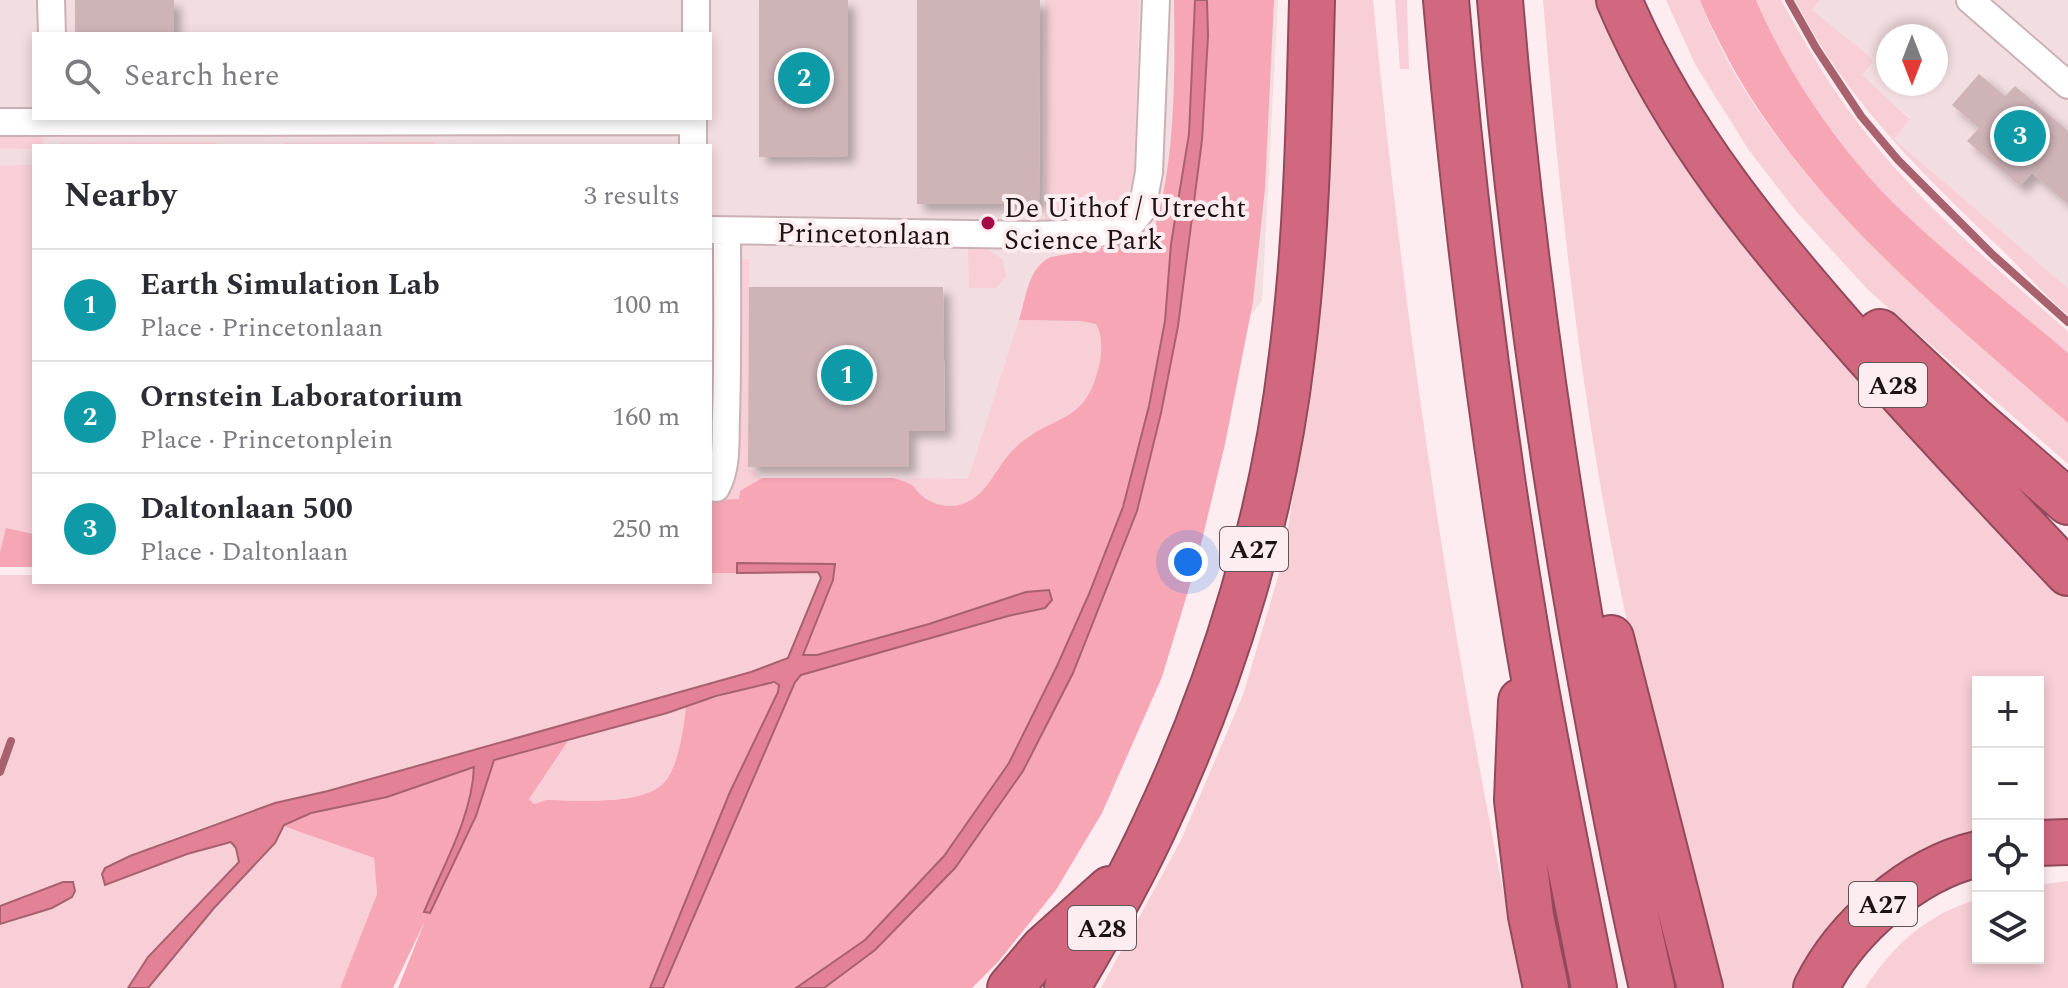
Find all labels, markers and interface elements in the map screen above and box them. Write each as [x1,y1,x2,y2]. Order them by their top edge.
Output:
north arrow [1876,24,1948,96]
search box [32,32,712,120]
pin: 2 [778,48,830,108]
text: Search here [124,53,280,99]
icon: search [60,54,104,98]
pin: 3 [1994,106,2046,166]
text: Nearby [64,170,177,222]
text: 3 results [584,176,680,216]
place label: De Uithof / Utrecht Science Park [1004,187,1246,262]
street label: Princetonlaan [777,211,951,258]
marker: De Uithof / Utrecht Science Park [979,214,997,232]
text: Earth Simulation Lab [140,262,440,308]
text: 1 [83,285,97,325]
text: 100 m [612,285,680,325]
text: Place · Princetonlaan [140,308,383,348]
pin: 1 [821,345,873,405]
road number: A28 [1859,363,1927,407]
text: Ornstein Laboratorium [140,374,463,420]
text: 2 [83,397,97,437]
text: 160 m [612,397,680,437]
text: Place · Princetonplein [140,420,393,460]
text: Daltonlaan 500 [140,486,353,532]
text: 3 [83,509,97,549]
text: 250 m [612,509,680,549]
road number: A27 [1220,527,1288,571]
text: Place · Daltonlaan [140,532,348,572]
your location [1168,542,1208,582]
map controls [1972,676,2044,964]
button: + [1972,676,2044,748]
button: − [1972,748,2044,820]
button: locate [1972,820,2044,892]
road number: A27 [1849,882,1917,926]
button: layers [1972,892,2044,964]
road number: A28 [1068,906,1136,950]

